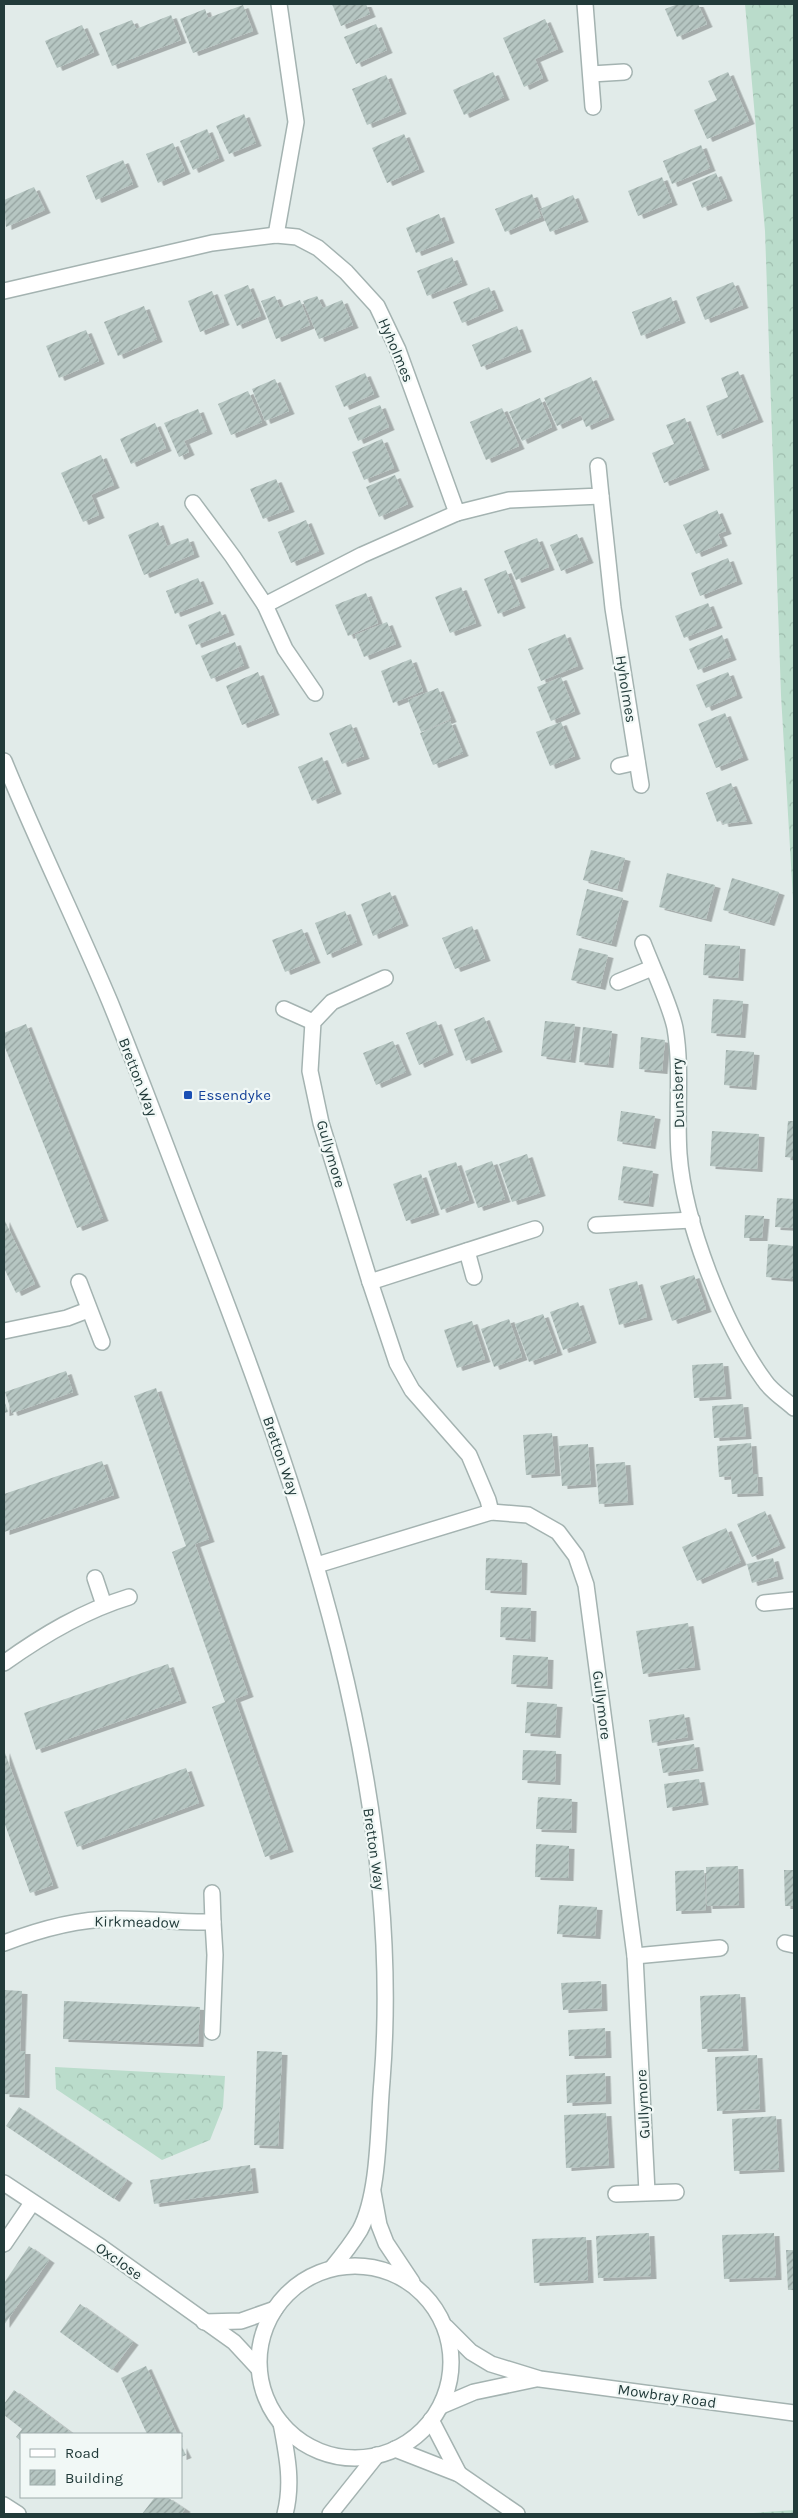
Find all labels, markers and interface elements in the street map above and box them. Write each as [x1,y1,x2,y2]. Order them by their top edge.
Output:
street label: Hyholmes [374,315,418,385]
street label: Hyholmes [612,654,640,724]
street label: Bretton Way [115,1035,161,1119]
street label: Dunsberry [668,1058,688,1128]
place label: Essendyke [198,1086,271,1104]
marker: Essendyke [182,1089,194,1101]
street label: Gullymore [313,1118,349,1190]
street label: Bretton Way [259,1414,303,1498]
street label: Gullymore [589,1669,615,1741]
street label: Bretton Way [359,1807,389,1891]
street label: Kirkmeadow [94,1912,180,1932]
street label: Gullymore [632,2069,654,2139]
street label: Oxclose [92,2238,146,2284]
street label: Mowbray Road [617,2380,717,2412]
legend [20,2433,182,2498]
text: Road [65,2444,100,2462]
text: Building [65,2469,123,2487]

